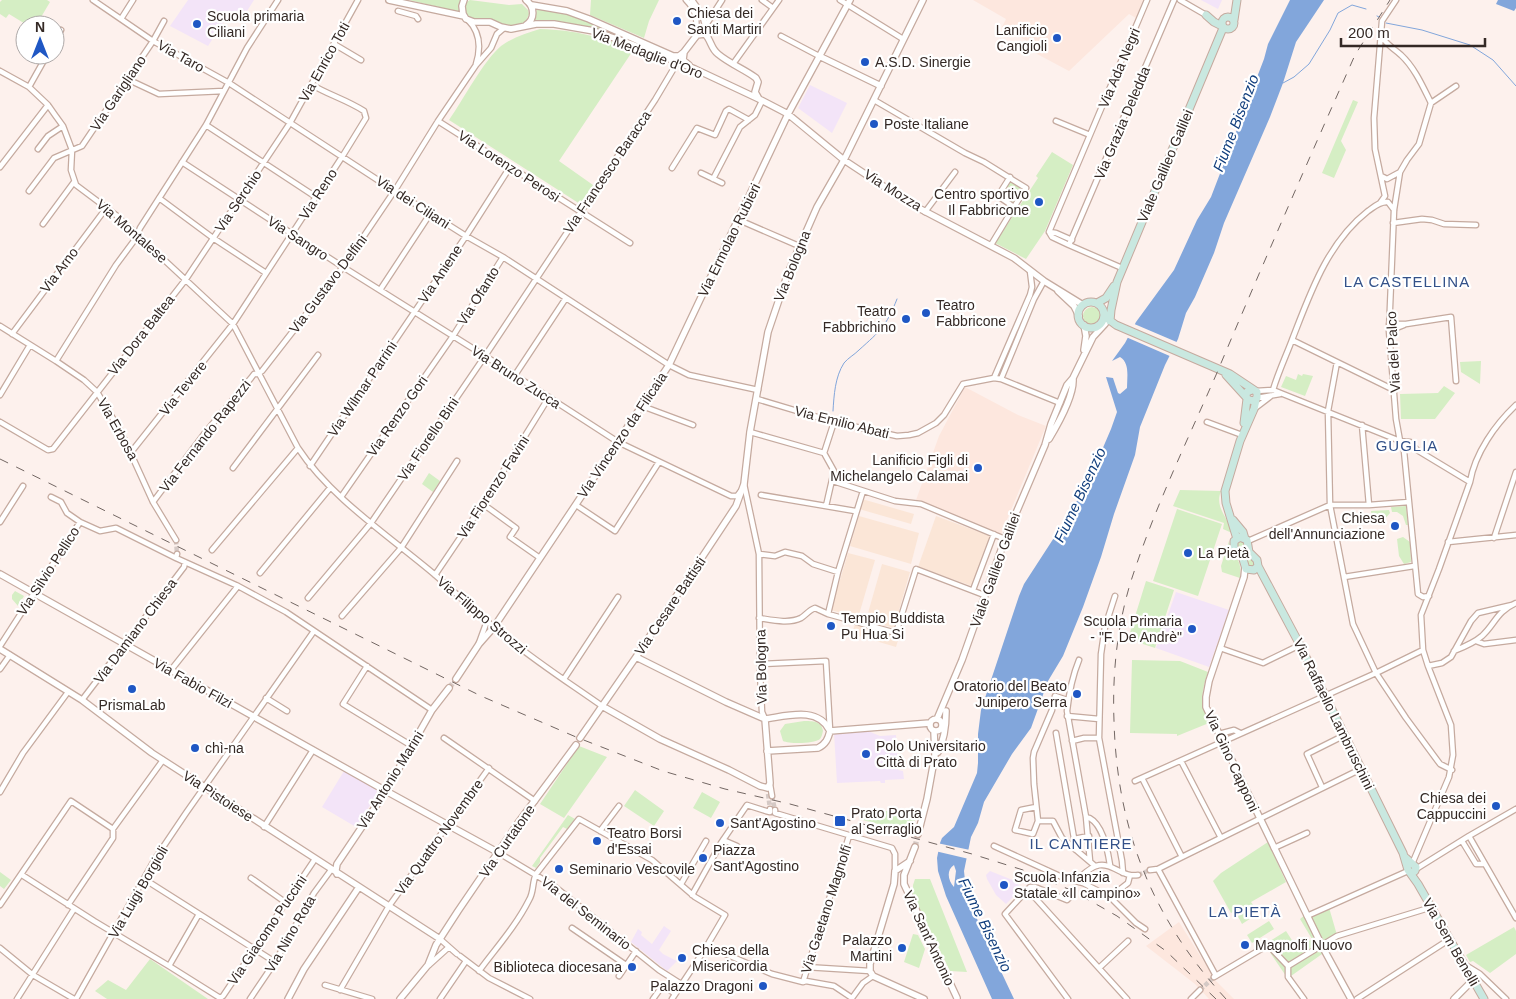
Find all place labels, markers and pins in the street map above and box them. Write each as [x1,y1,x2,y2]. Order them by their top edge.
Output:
place label: Chiesa dei Santi Martiri [687,5,762,37]
place label: Scuola primaria Ciliani [207,8,304,40]
marker: Chiesa dei Santi Martiri [671,15,683,27]
marker: Scuola primaria Ciliani [191,18,203,30]
place label: Lanificio Cangioli [996,22,1047,54]
marker: Lanificio Cangioli [1051,32,1063,44]
place label: A.S.D. Sinergie [875,54,971,70]
marker: A.S.D. Sinergie [859,56,871,68]
place label: Poste Italiane [884,116,969,132]
marker: Poste Italiane [868,118,880,130]
place label: Centro sportivo Il Fabbricone [934,186,1029,218]
marker: Centro sportivo Il Fabbricone [1033,196,1045,208]
place label: Teatro Fabbricone [936,297,1006,329]
place label: Teatro Fabbrichino [823,303,896,335]
marker: Teatro Fabbricone [920,307,932,319]
marker: Teatro Fabbrichino [900,313,912,325]
place label: Lanificio Figli di Michelangelo Calamai [830,452,968,484]
marker: Lanificio Figli di Michelangelo Calamai [972,462,984,474]
place label: Chiesa dell'Annunciazione [1269,510,1385,542]
marker: Chiesa dell'Annunciazione [1389,520,1401,532]
place label: La Pietà [1198,545,1250,561]
marker: La Pietà [1182,547,1194,559]
place label: Tempio Buddista Pu Hua Si [841,610,945,642]
place label: Scuola Primaria - "F. De Andrè" [1083,613,1182,645]
marker: Tempio Buddista Pu Hua Si [825,620,837,632]
marker: Scuola Primaria - "F. De Andrè" [1186,623,1198,635]
place label: Oratorio del Beato Junipero Serra [953,678,1067,710]
marker: PrismaLab [126,683,138,695]
marker: Oratorio del Beato Junipero Serra [1071,688,1083,700]
place label: PrismaLab [99,697,166,713]
place label: Polo Universitario Città di Prato [876,738,986,770]
place label: chì-na [205,740,244,756]
marker: chì-na [189,742,201,754]
marker: Polo Universitario Città di Prato [860,748,872,760]
place label: Chiesa dei Cappuccini [1417,790,1486,822]
marker: Chiesa dei Cappuccini [1490,800,1502,812]
place label: Prato Porta al Serraglio [851,805,922,837]
marker: Prato Porta al Serraglio [833,814,847,828]
place label: Sant'Agostino [730,815,816,831]
marker: Sant'Agostino [714,817,726,829]
place label: Teatro Borsi d'Essai [607,825,682,857]
marker: Teatro Borsi d'Essai [591,835,603,847]
place label: Piazza Sant'Agostino [713,842,799,874]
marker: Piazza Sant'Agostino [697,852,709,864]
place label: Seminario Vescovile [569,861,695,877]
marker: Seminario Vescovile [553,863,565,875]
place label: Scuola Infanzia Statale «Il campino» [1014,869,1141,901]
marker: Scuola Infanzia Statale «Il campino» [998,879,1010,891]
place label: Palazzo Martini [842,932,892,964]
place label: Magnolfi Nuovo [1255,937,1352,953]
marker: Magnolfi Nuovo [1239,939,1251,951]
place label: Chiesa della Misericordia [692,942,769,974]
marker: Palazzo Martini [896,942,908,954]
marker: Chiesa della Misericordia [676,952,688,964]
place label: Biblioteca diocesana [494,959,622,975]
marker: Biblioteca diocesana [626,961,638,973]
place label: Palazzo Dragoni [650,978,753,994]
marker: Palazzo Dragoni [757,980,769,992]

